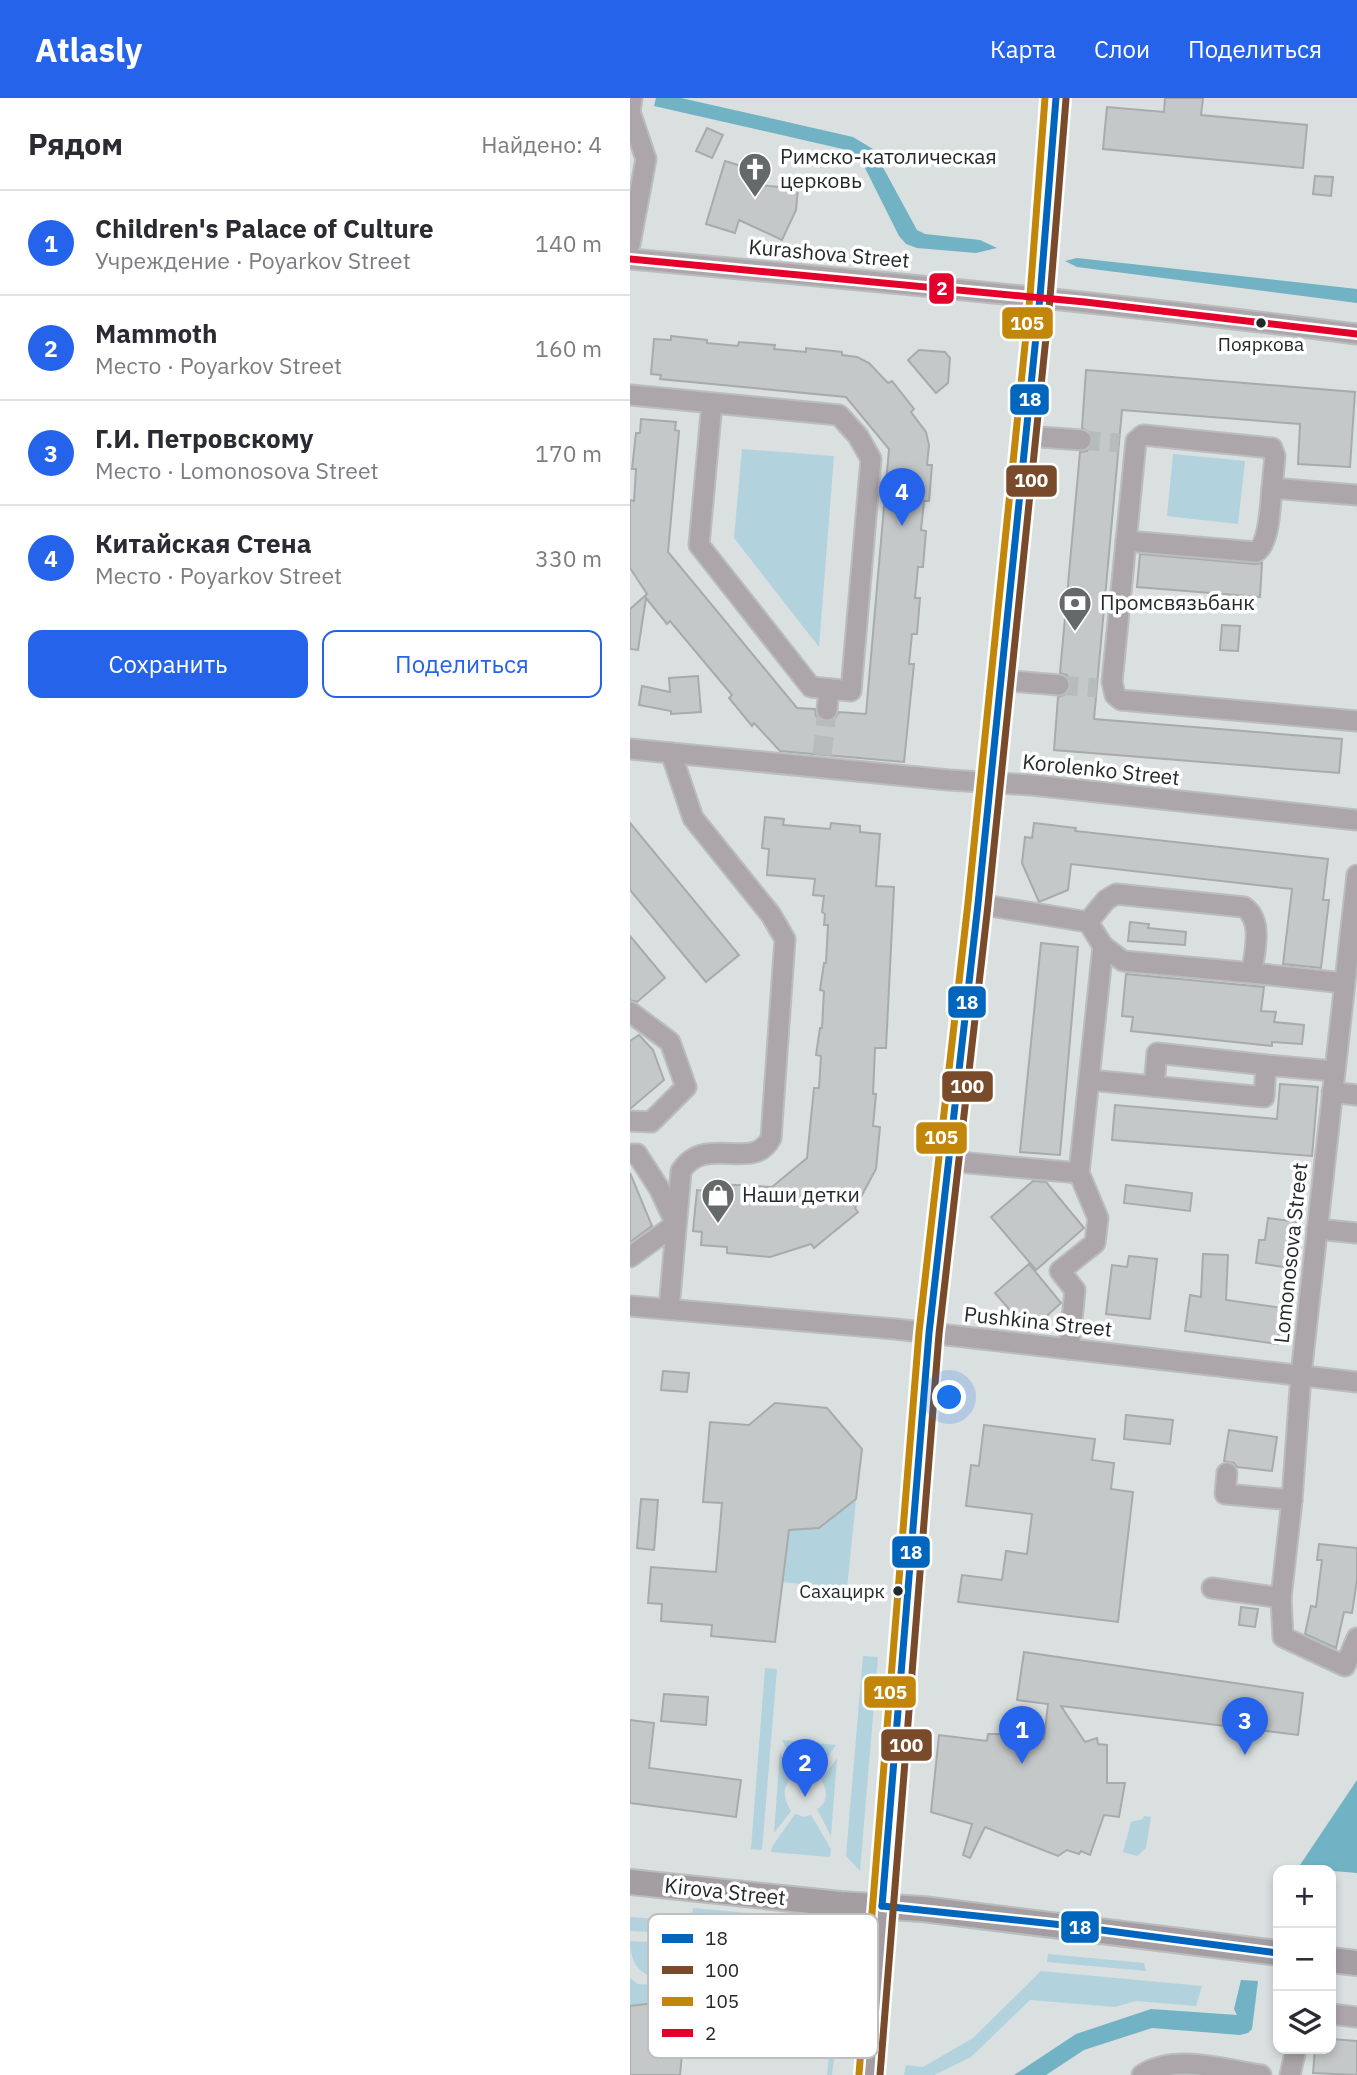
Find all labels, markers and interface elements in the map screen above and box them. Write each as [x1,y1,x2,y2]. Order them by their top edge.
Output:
text: Atlasly [35,28,142,71]
text: Карта [990,33,1056,65]
text: Слои [1094,33,1150,65]
text: Поделиться [1188,33,1322,65]
text: Рядом [28,124,123,163]
text: Найдено: 4 [481,129,602,159]
place label: Римско-католическая церковь [780,142,997,194]
church icon: Римско-католическая церковь [736,150,774,199]
text: Children's Palace of Culture [95,211,434,245]
text: 1 [44,228,58,258]
text: 140 m [535,228,602,258]
street label: Kurashova Street [747,232,911,274]
text: Учреждение · Poyarkov Street [95,245,411,275]
line badge: 2 [928,272,955,305]
text: 2 [936,276,948,300]
line badge: 105 [1001,306,1054,340]
text: 105 [1010,311,1044,335]
text: Mammoth [95,316,218,350]
marker: Пояркова [1254,316,1268,330]
place label: Пояркова [1218,332,1304,356]
text: 2 [44,333,58,363]
text: 160 m [535,333,602,363]
text: Место · Poyarkov Street [95,350,342,380]
line badge: 18 [1009,383,1050,416]
text: 18 [1019,387,1041,411]
text: Г.И. Петровскому [95,421,313,455]
text: 3 [44,438,58,468]
text: 170 m [535,438,602,468]
text: Место · Lomonosova Street [95,455,379,485]
line badge: 100 [1005,464,1058,498]
pin: 4 [879,468,925,526]
text: 100 [1014,468,1048,492]
text: Китайская Стена [95,526,311,560]
text: 4 [44,543,58,573]
text: 330 m [535,543,602,573]
text: Место · Poyarkov Street [95,560,342,590]
bank icon: Промсвязьбанк [1056,584,1094,633]
place label: Промсвязьбанк [1100,588,1255,616]
button: Сохранить [28,630,308,698]
button: Поделиться [322,630,602,698]
street label: Korolenko Street [1021,747,1181,791]
line badge: 18 [947,985,987,1019]
text: 18 [956,990,978,1014]
line badge: 100 [941,1070,994,1103]
text: 100 [950,1074,984,1098]
line badge: 105 [915,1121,968,1155]
text: 105 [924,1125,958,1149]
street label: Lomonosova Street [1267,1161,1313,1345]
shop icon: Наши детки [699,1176,737,1225]
place label: Наши детки [742,1180,860,1208]
street label: Pushkina Street [963,1299,1114,1343]
your location [932,1380,966,1414]
line badge: 18 [891,1535,931,1569]
text: 18 [900,1540,922,1564]
place label: Сахацирк [799,1579,885,1603]
marker: Сахацирк [891,1584,905,1598]
line badge: 105 [863,1675,917,1709]
text: 105 [873,1680,907,1704]
pin: 3 [1222,1697,1268,1755]
pin: 1 [999,1706,1045,1764]
line badge: 100 [880,1728,933,1762]
text: 100 [889,1733,923,1757]
pin: 2 [782,1739,828,1797]
map controls [1273,1865,1336,2054]
button: + [1273,1865,1336,1928]
street label: Kirova Street [663,1871,787,1911]
line badge: 18 [1060,1910,1100,1944]
legend [648,1914,878,2058]
text: 18 [1069,1915,1091,1939]
text: 18 [705,1926,728,1950]
button: − [1273,1928,1336,1991]
text: 100 [705,1958,739,1982]
text: 105 [705,1989,739,2013]
button: layers [1273,1991,1336,2054]
text: 2 [705,2021,716,2045]

